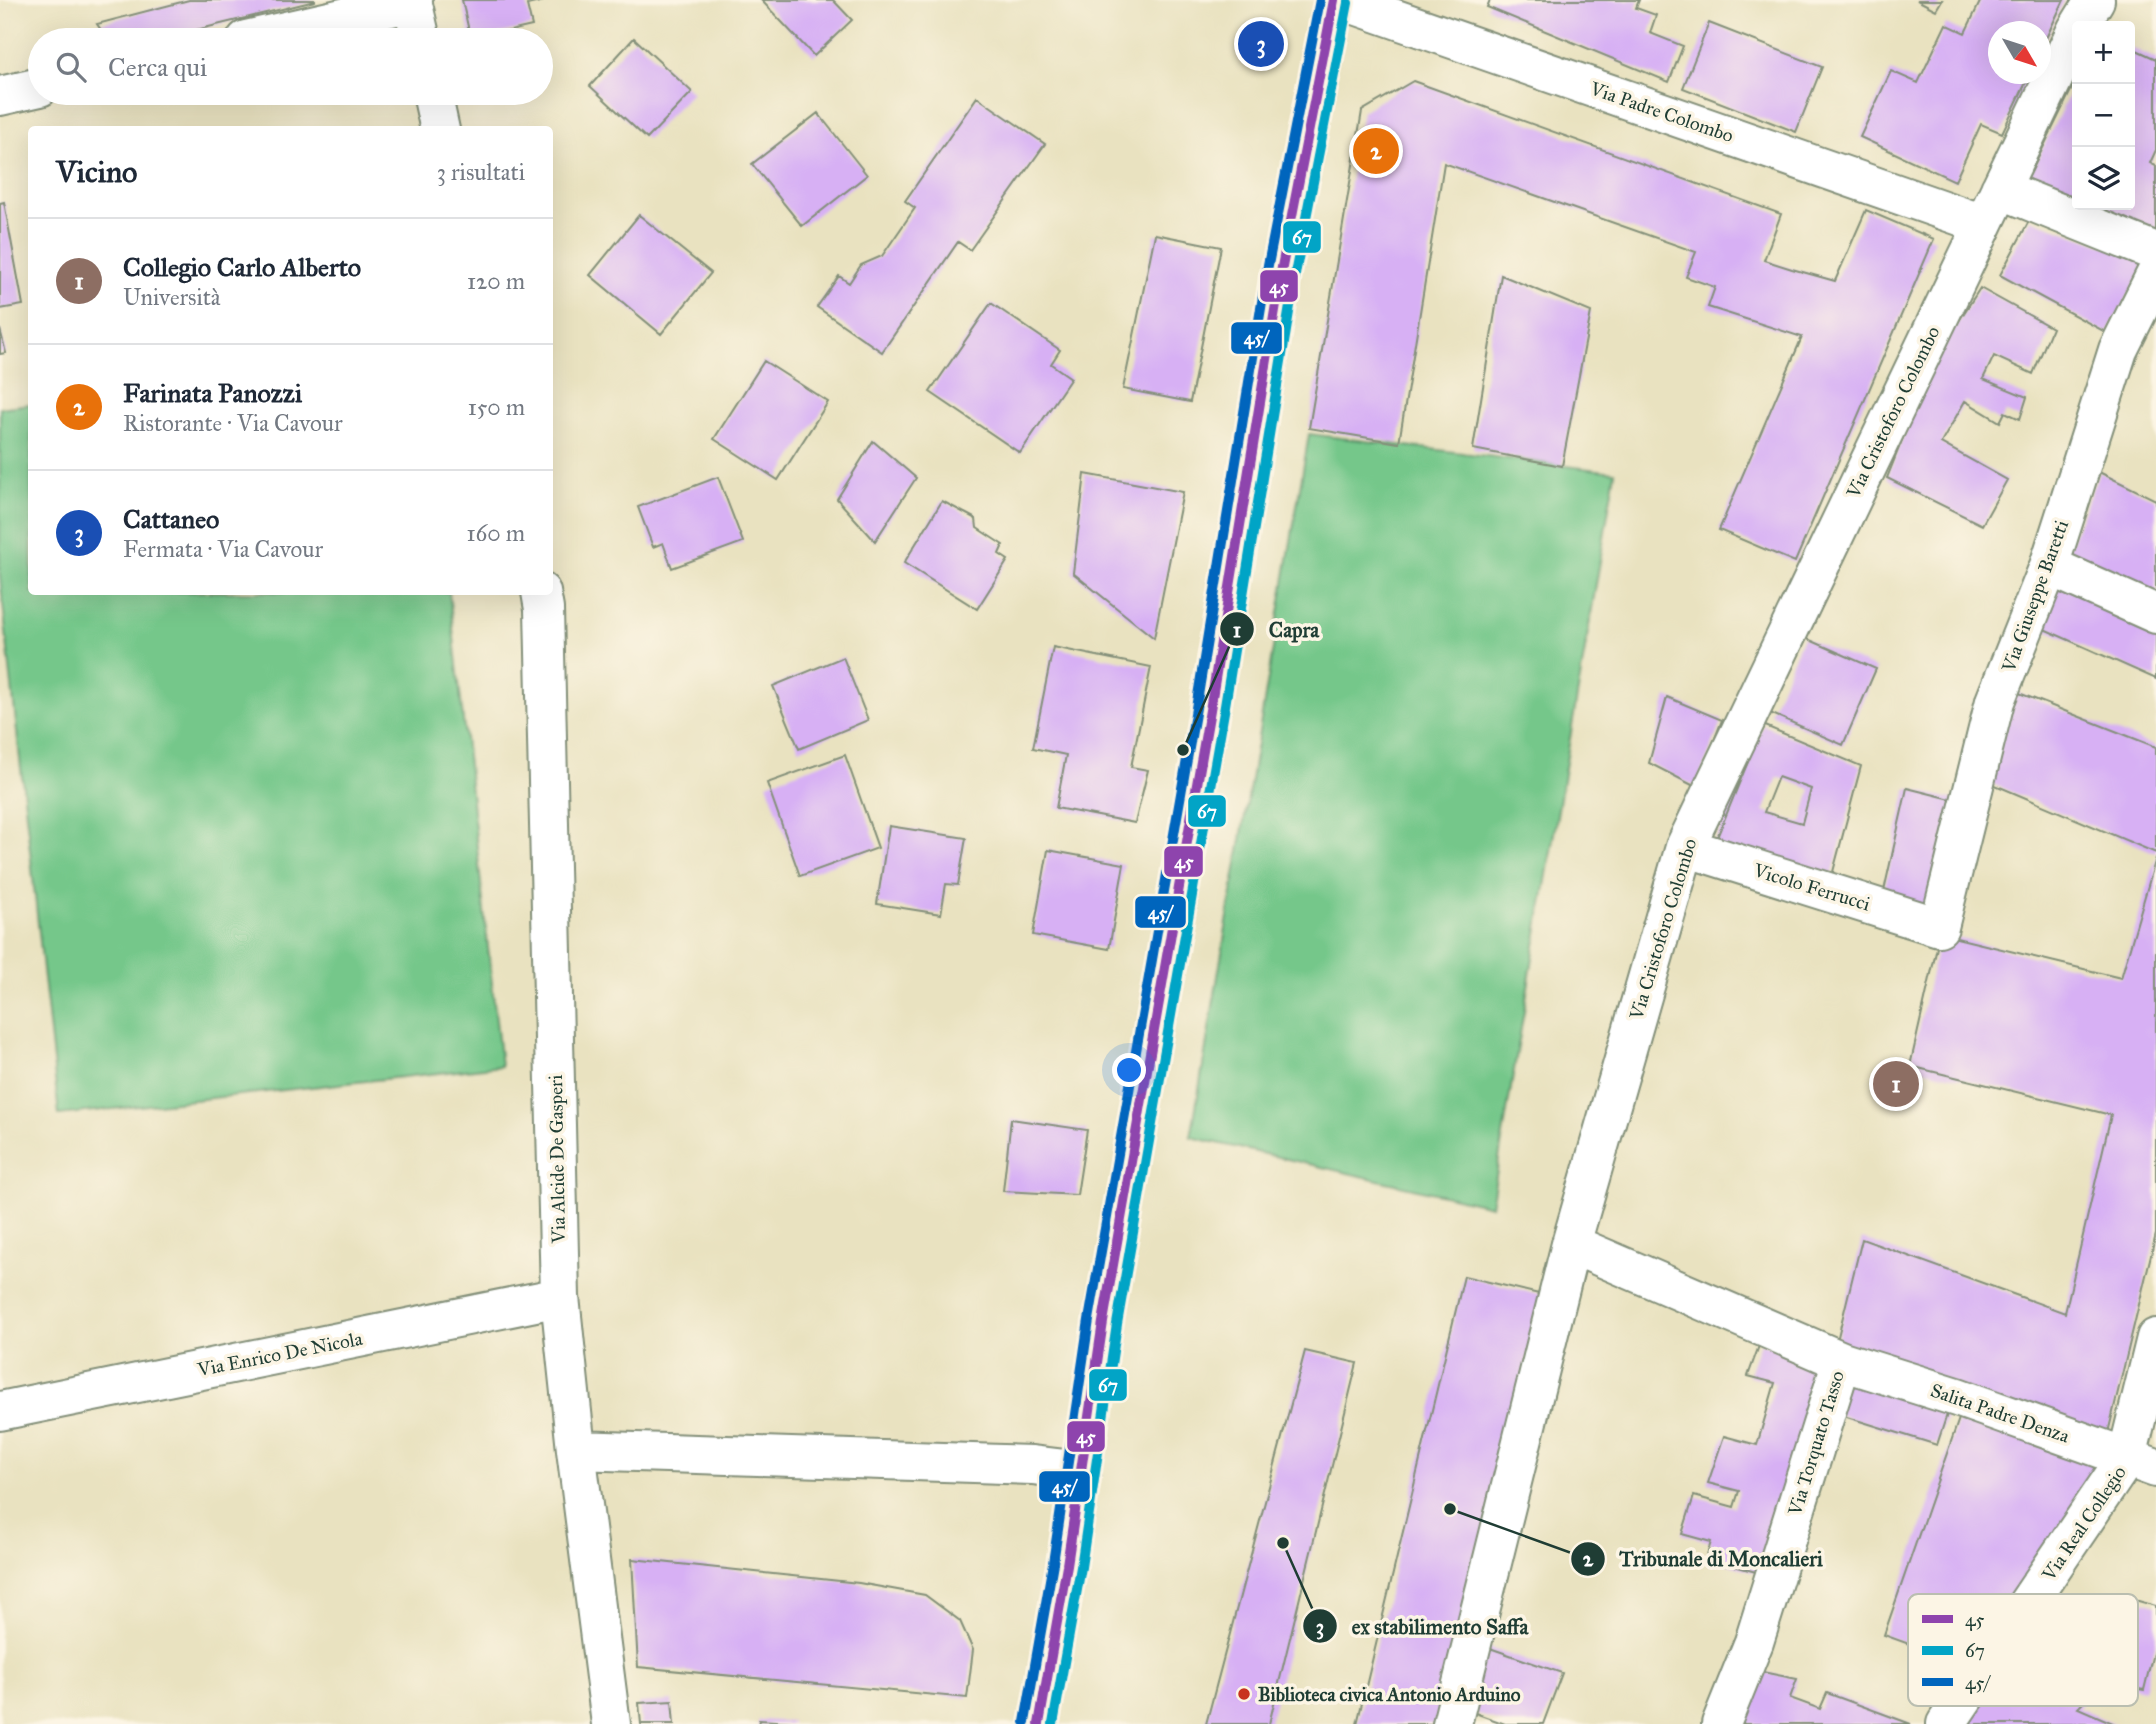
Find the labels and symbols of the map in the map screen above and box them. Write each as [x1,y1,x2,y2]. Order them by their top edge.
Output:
pin: 3 [1238,18,1284,70]
north arrow [1988,21,2051,84]
street label: Via Padre Colombo [1587,76,1737,147]
pin: 2 [1353,125,1399,177]
line badge: 67 [1282,220,1322,254]
text: 67 [1292,226,1312,249]
line badge: 45 [1259,269,1299,303]
text: 45 [1269,275,1289,299]
line badge: 45/ [1230,321,1283,355]
street label: Via Cristoforo Colombo [1841,322,1945,502]
text: 45/ [1244,326,1270,350]
street label: Via Giuseppe Baretti [1997,517,2073,676]
callout: Capra [1220,608,1333,650]
text: 1 [1233,617,1241,643]
text: Capra [1269,617,1320,643]
line badge: 67 [1187,794,1227,828]
text: 67 [1197,800,1217,823]
street label: Via Cristoforo Colombo [1624,835,1702,1023]
line badge: 45 [1163,845,1204,878]
text: 45 [1174,850,1194,874]
street label: Vicolo Ferrucci [1750,858,1873,916]
line badge: 45/ [1134,895,1187,929]
text: 45/ [1148,901,1174,925]
your location [1112,1053,1146,1087]
pin: 1 [1873,1058,1919,1110]
street label: Via Alcide De Gasperi [544,1074,570,1245]
street label: Via Enrico De Nicola [195,1327,365,1381]
line badge: 67 [1088,1368,1128,1402]
street label: Via Torquato Tasso [1783,1368,1850,1519]
text: 67 [1098,1374,1118,1397]
street label: Salita Padre Denza [1928,1378,2073,1448]
line badge: 45 [1066,1420,1106,1453]
text: 45 [1076,1425,1096,1449]
street label: Via Real Collegio [2037,1461,2132,1586]
line badge: 45/ [1038,1470,1091,1503]
text: 45/ [1052,1475,1078,1499]
callout: Tribunale di Moncalieri [1570,1538,1837,1580]
text: 2 [1583,1546,1594,1572]
text: Tribunale di Moncalieri [1618,1546,1823,1572]
legend [1908,1594,2138,1706]
callout: ex stabilimento Saffa [1302,1605,1542,1647]
text: 45 [1965,1608,1985,1631]
text: 3 [1316,1614,1324,1640]
text: ex stabilimento Saffa [1352,1614,1529,1640]
text: 67 [1965,1639,1985,1662]
text: 45/ [1965,1671,1991,1694]
place label: Biblioteca civica Antonio Arduino [1258,1683,1521,1706]
marker: Biblioteca civica Antonio Arduino [1236,1686,1252,1702]

